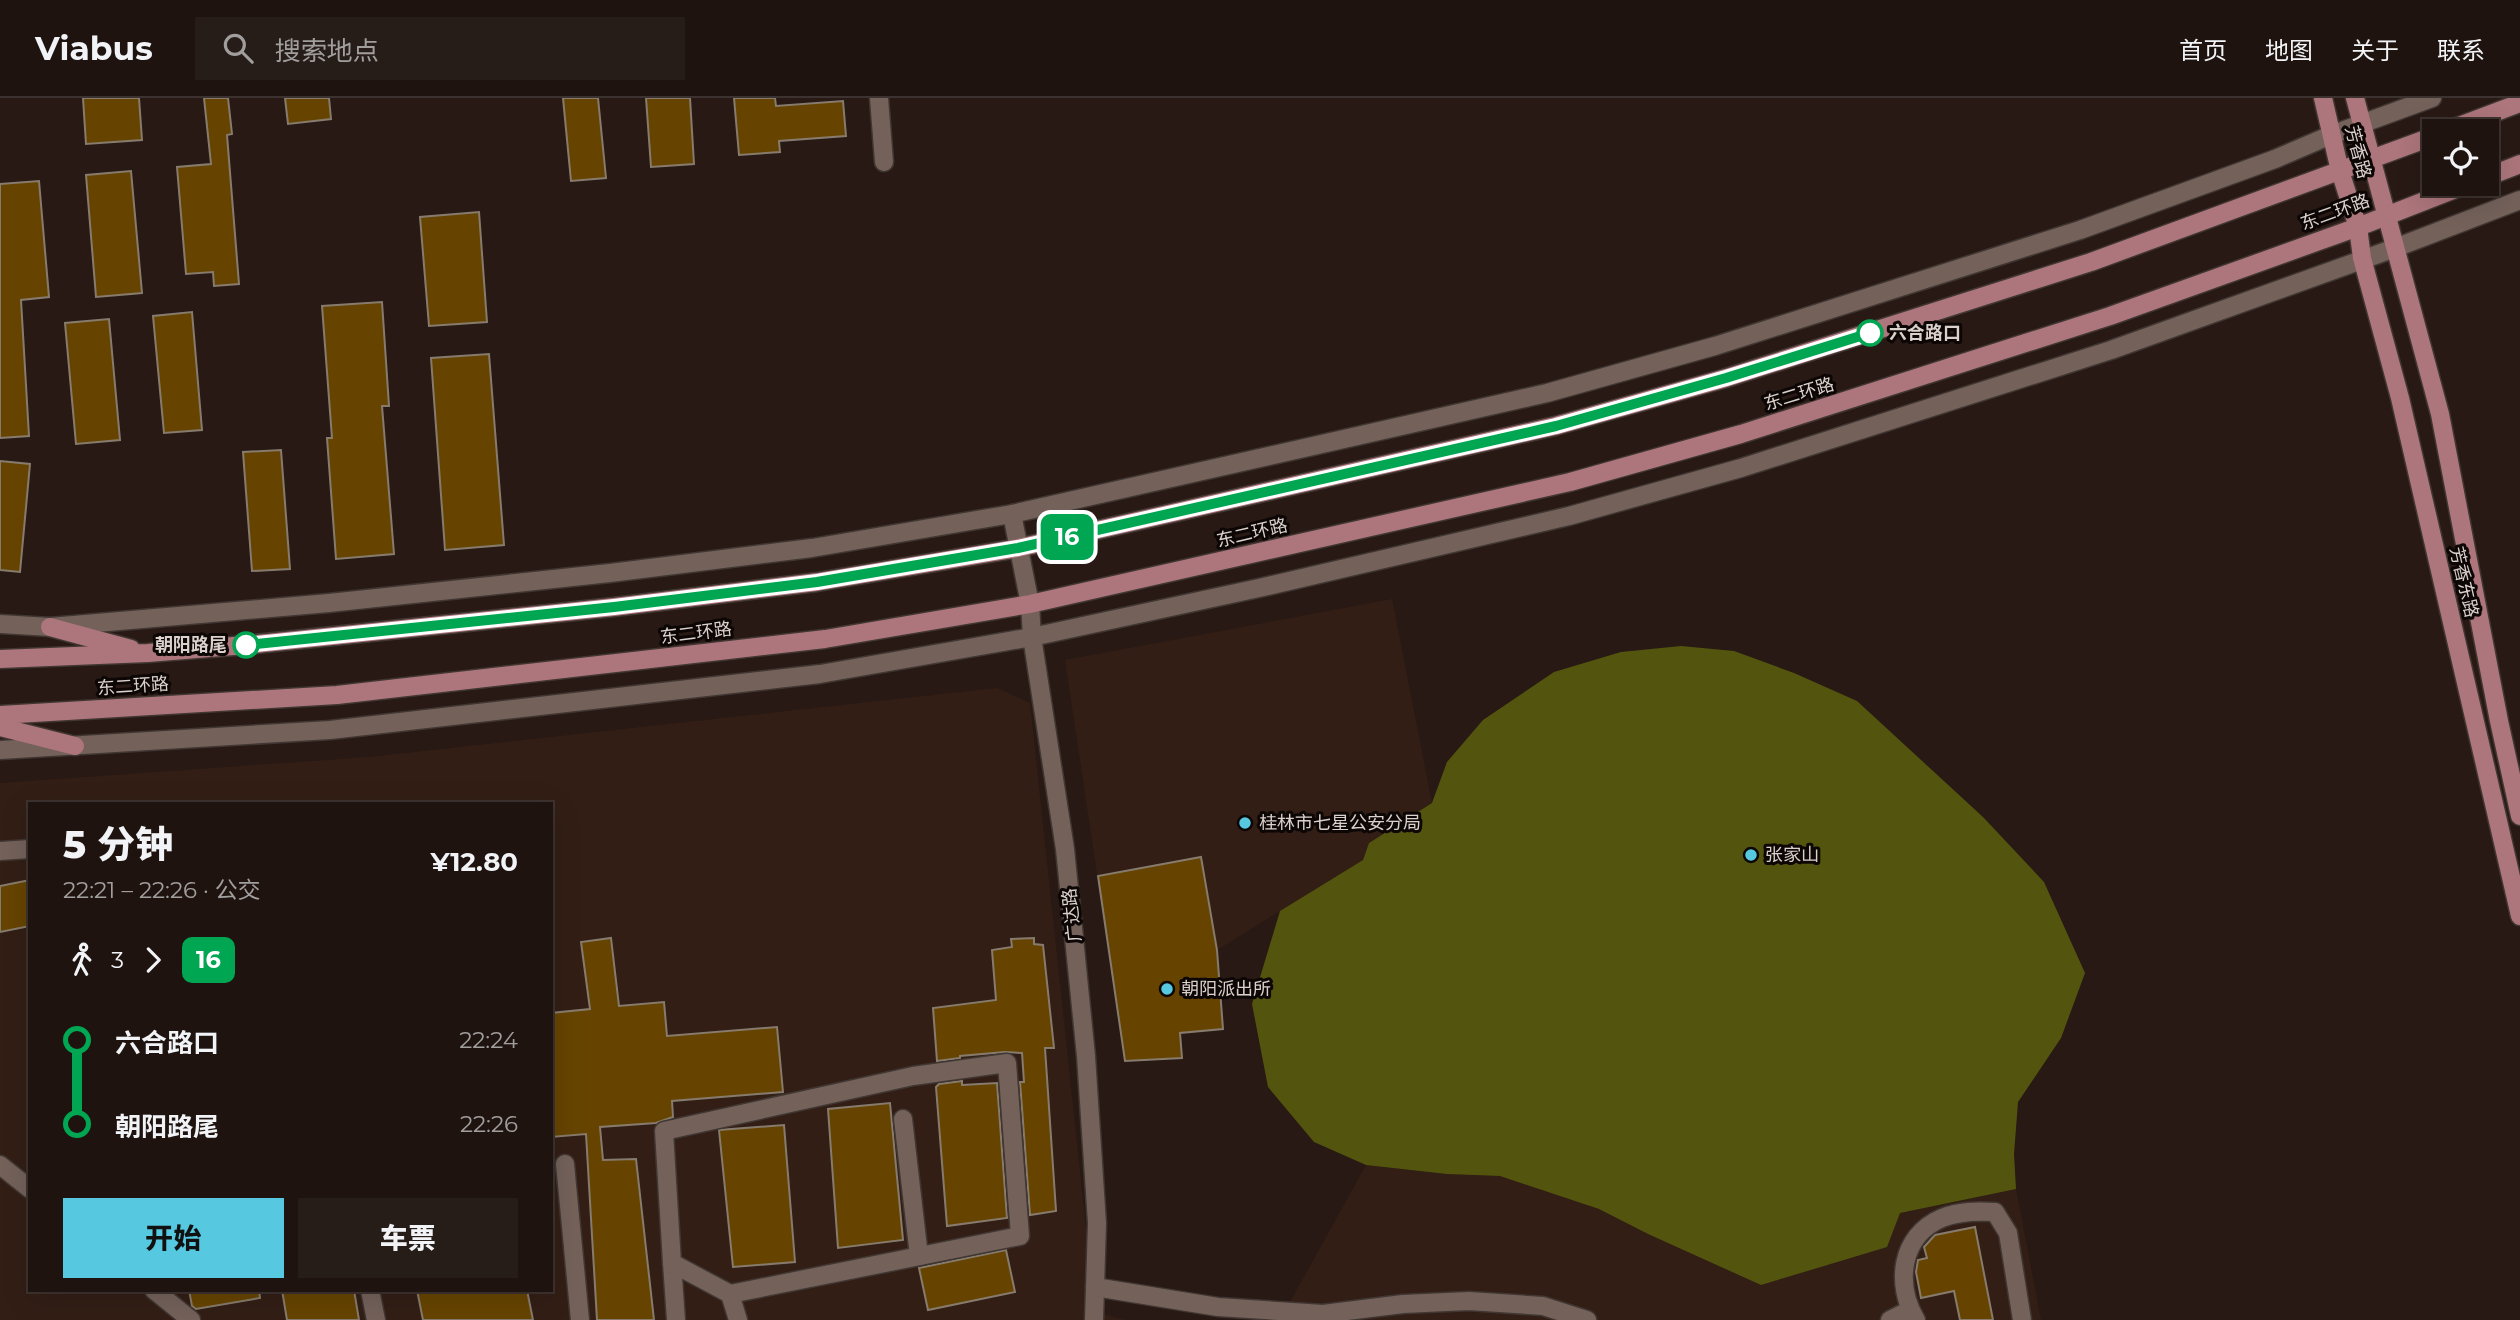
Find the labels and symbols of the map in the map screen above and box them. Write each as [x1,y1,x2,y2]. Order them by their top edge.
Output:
street label: 芳香路 [2340,123,2376,181]
street label: 东二环路 [2297,189,2373,235]
marker: 六合路口 [1857,320,1883,346]
place label: 六合路口 [1889,322,1961,344]
street label: 东二环路 [1761,373,1837,415]
line badge: 16 [1036,514,1098,560]
street label: 东二环路 [1214,514,1290,552]
street label: 芳香东路 [2445,544,2483,620]
street label: 东二环路 [659,618,733,648]
marker: 朝阳路尾 [233,632,259,658]
place label: 朝阳路尾 [155,634,227,656]
street label: 东二环路 [96,673,170,699]
place label: 桂林市七星公安分局 [1259,812,1421,834]
marker: 桂林市七星公安分局 [1237,815,1253,831]
place label: 张家山 [1765,844,1819,866]
marker: 张家山 [1743,847,1759,863]
street label: 广达路 [1058,887,1086,943]
place label: 朝阳派出所 [1181,978,1271,1000]
marker: 朝阳派出所 [1159,981,1175,997]

